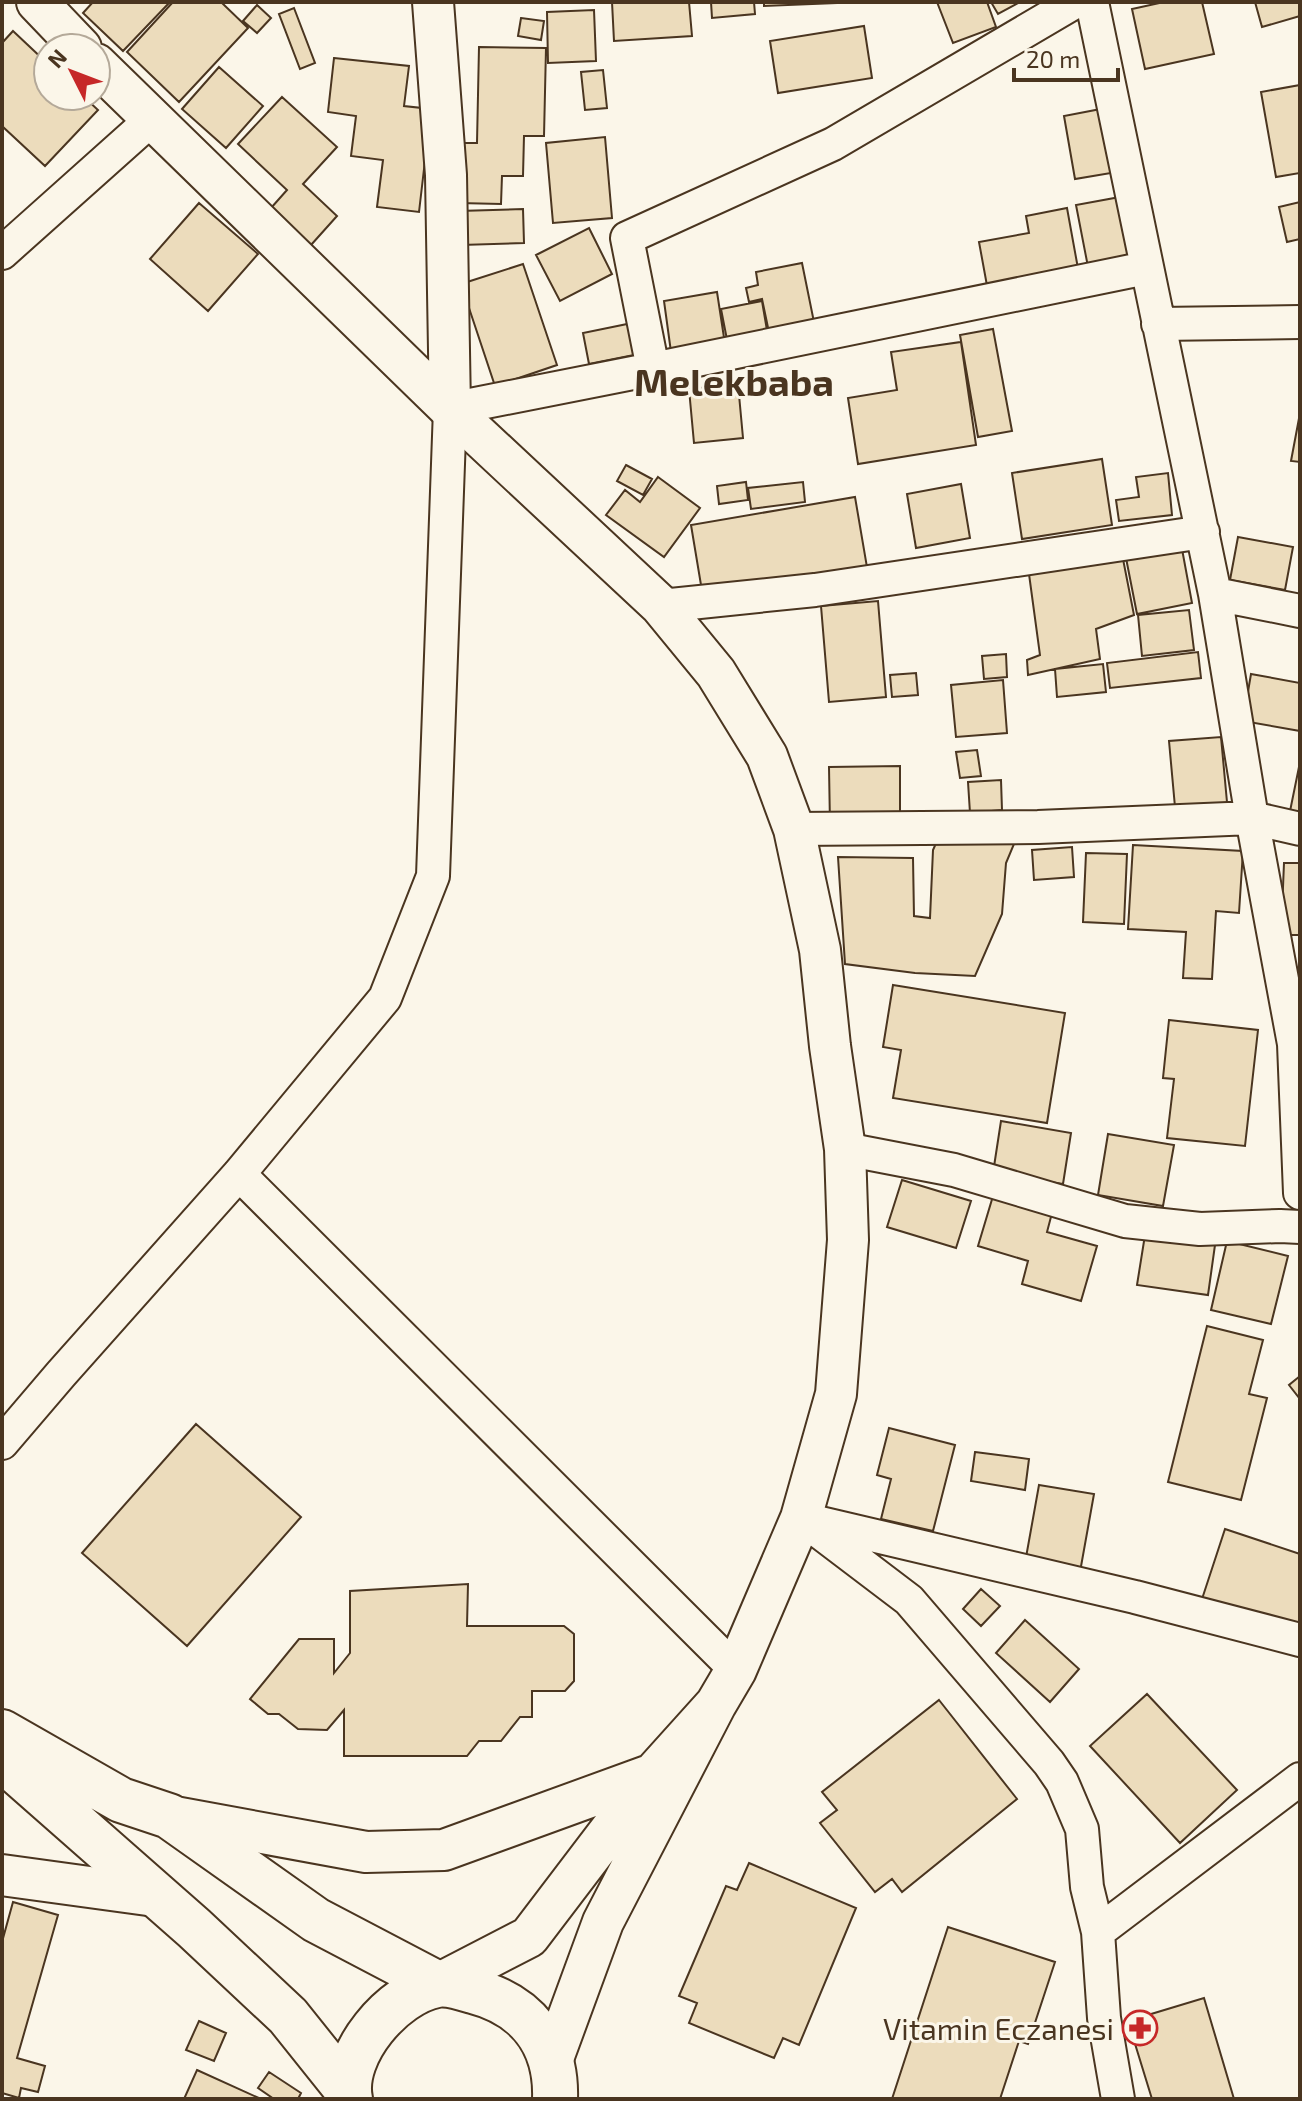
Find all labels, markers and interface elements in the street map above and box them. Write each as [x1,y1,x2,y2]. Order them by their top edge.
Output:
north arrow [32,32,112,112]
scale bar [1014,32,1118,82]
text: N [41,43,71,73]
text: 20 m [1026,44,1080,73]
district label: Melekbaba [634,358,834,404]
pharmacy icon: Vitamin Eczanesi [1121,2009,1159,2047]
place label: Vitamin Eczanesi [883,2010,1114,2046]

